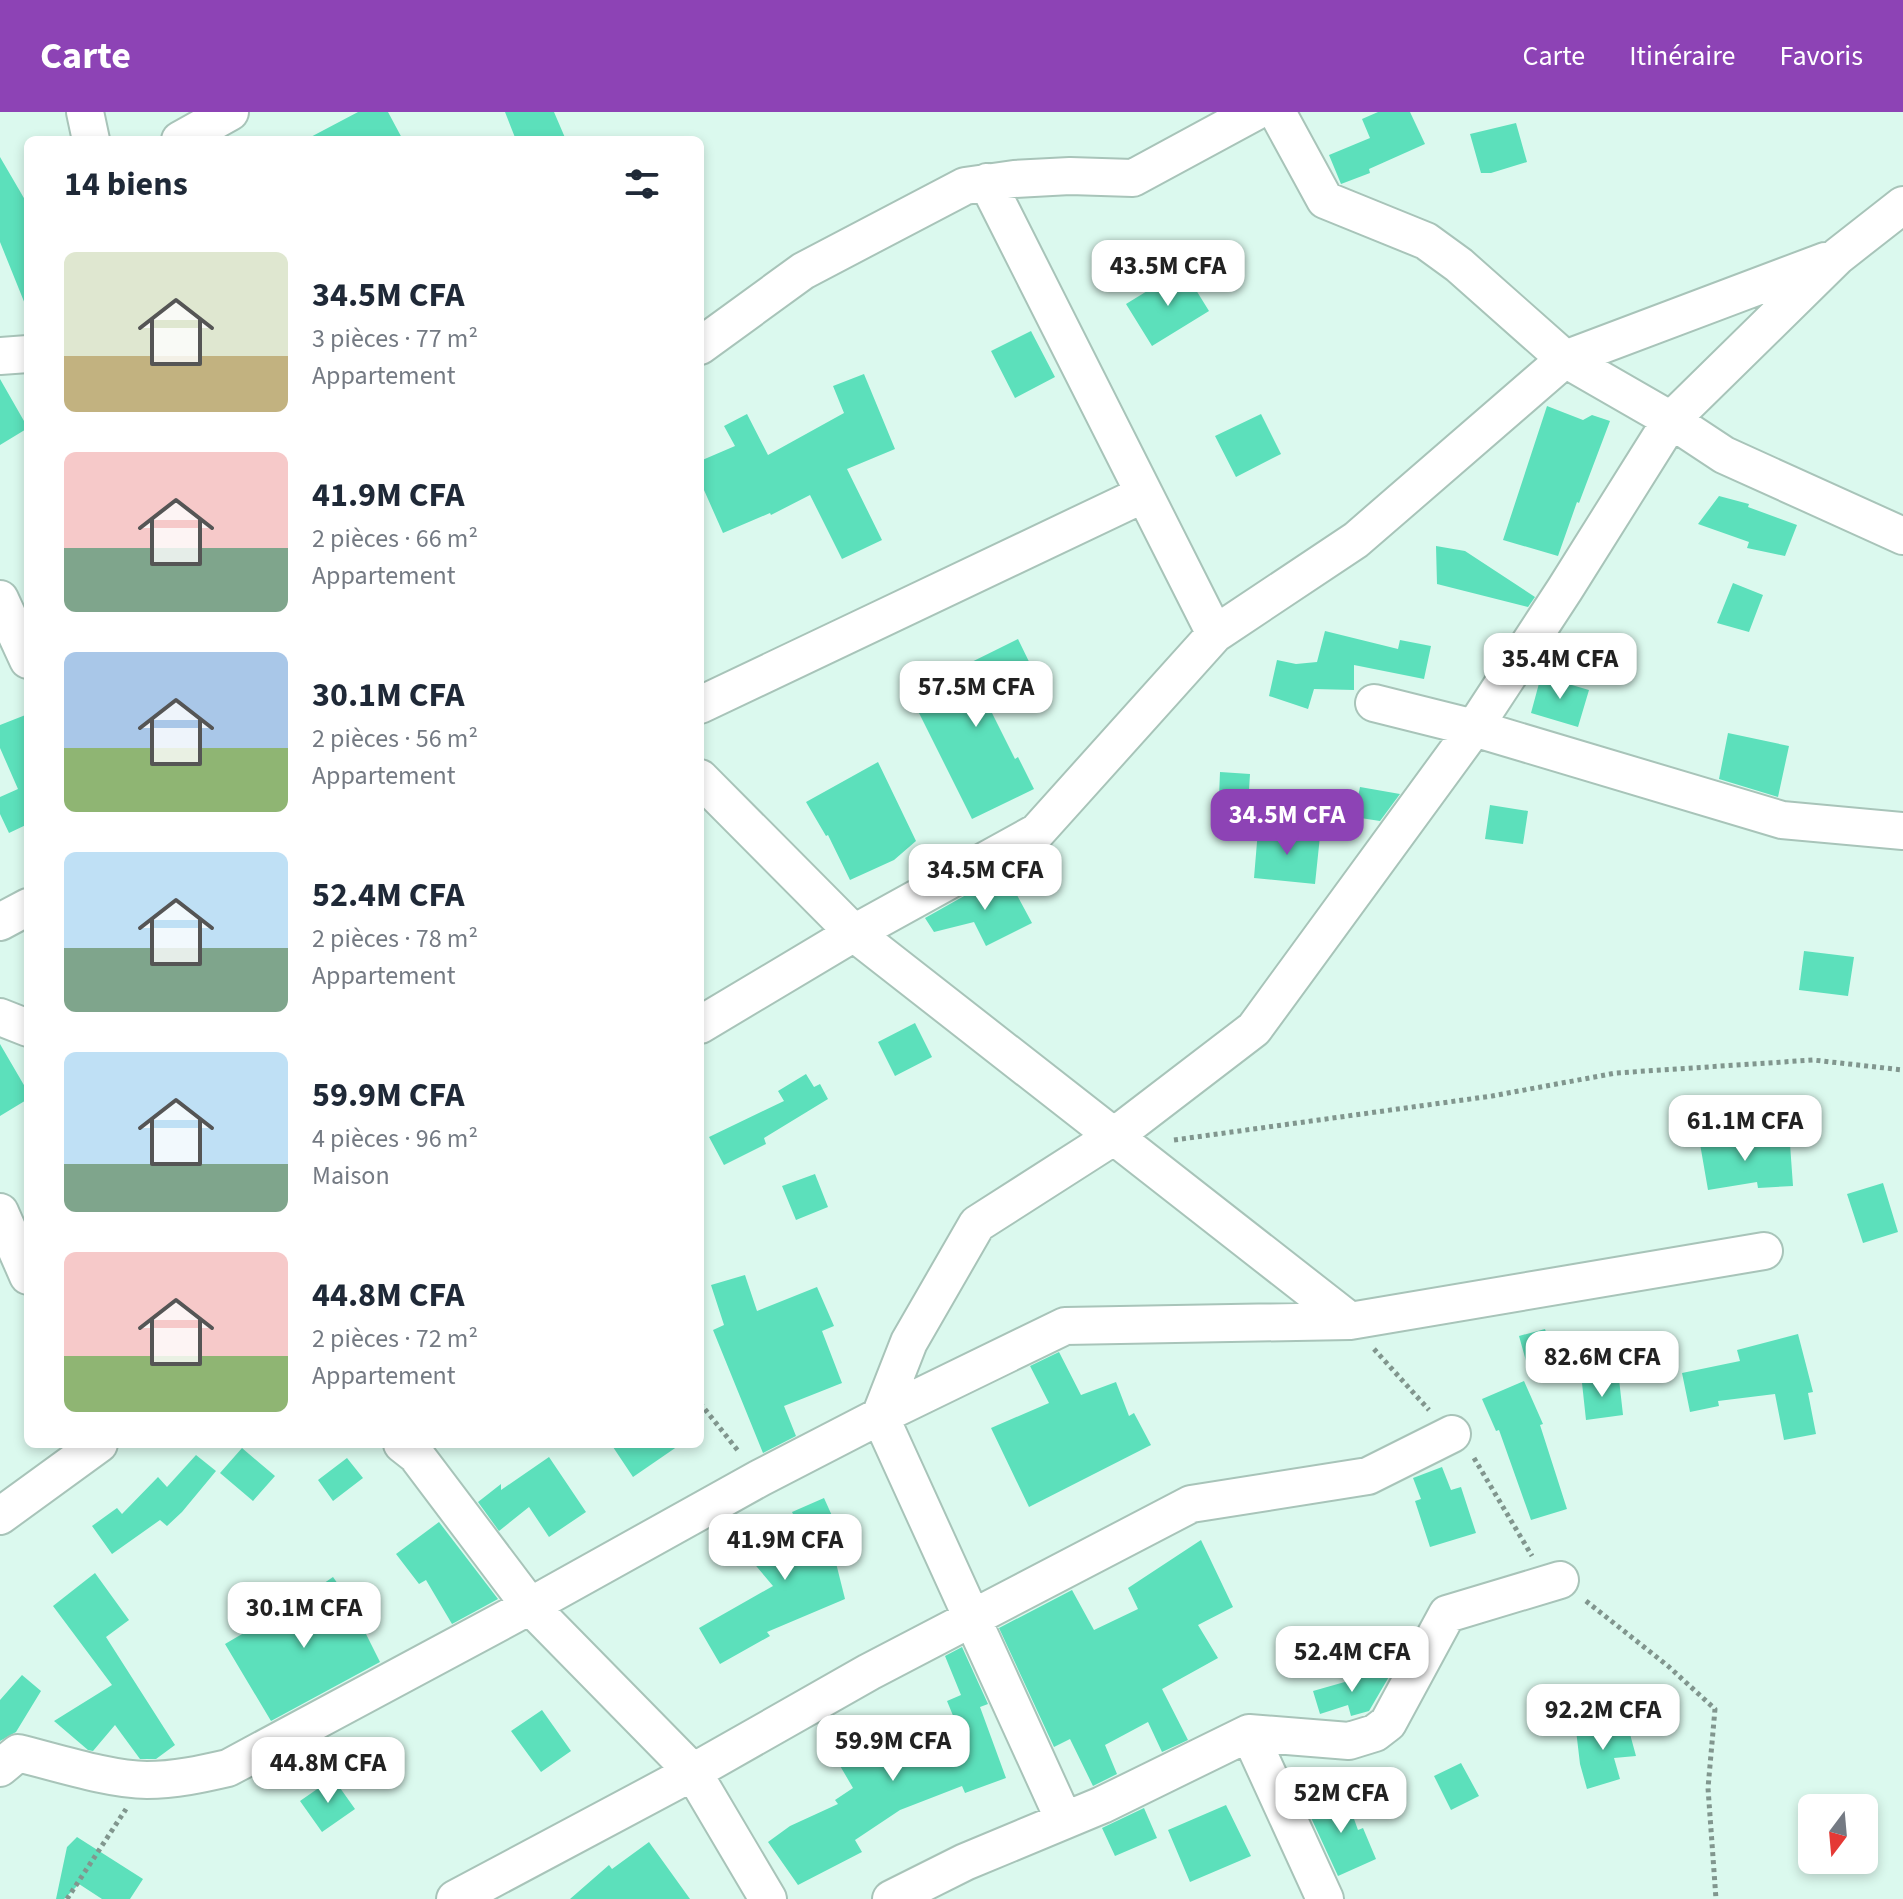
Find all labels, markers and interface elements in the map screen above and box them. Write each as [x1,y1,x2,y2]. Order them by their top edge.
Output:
text: Carte [40,29,131,83]
text: Carte [1522,36,1585,76]
text: Itinéraire [1629,36,1736,76]
text: Favoris [1780,36,1863,76]
text: 14 biens [64,160,188,209]
icon: filters [620,162,664,206]
pin: 43.5M CFA [1076,240,1260,308]
text: 43.5M CFA [1110,247,1226,284]
text: 34.5M CFA [312,271,465,320]
icon: home [128,284,224,380]
text: 3 pièces · 77 m² [312,320,478,357]
text: Appartement [312,357,456,394]
text: 41.9M CFA [312,471,465,520]
icon: home [128,484,224,580]
text: 2 pièces · 66 m² [312,520,478,557]
text: Appartement [312,557,456,594]
pin: 35.4M CFA [1468,633,1652,701]
text: 35.4M CFA [1502,640,1618,677]
pin: 57.5M CFA [884,661,1068,729]
text: 57.5M CFA [918,668,1034,705]
text: 30.1M CFA [312,671,465,720]
icon: home [128,684,224,780]
text: 2 pièces · 56 m² [312,720,478,757]
text: Appartement [312,757,456,794]
pin: 34.5M CFA [1195,789,1379,857]
text: 34.5M CFA [1229,796,1345,833]
pin: 34.5M CFA [893,844,1077,912]
text: 34.5M CFA [927,851,1043,888]
text: 52.4M CFA [312,871,465,920]
icon: home [128,884,224,980]
text: 2 pièces · 78 m² [312,920,478,957]
text: Appartement [312,957,456,994]
text: 59.9M CFA [312,1071,465,1120]
icon: home [128,1084,224,1180]
pin: 61.1M CFA [1653,1095,1837,1163]
text: 61.1M CFA [1687,1102,1803,1139]
text: 4 pièces · 96 m² [312,1120,478,1157]
text: Maison [312,1157,390,1194]
text: 44.8M CFA [312,1271,465,1320]
icon: home [128,1284,224,1380]
text: 2 pièces · 72 m² [312,1320,478,1357]
pin: 82.6M CFA [1510,1331,1694,1399]
text: 82.6M CFA [1544,1338,1660,1375]
text: Appartement [312,1357,456,1394]
pin: 41.9M CFA [693,1514,877,1582]
text: 41.9M CFA [727,1521,843,1558]
pin: 30.1M CFA [212,1582,396,1650]
text: 30.1M CFA [246,1589,362,1626]
pin: 52.4M CFA [1260,1626,1444,1694]
text: 52.4M CFA [1294,1633,1410,1670]
pin: 92.2M CFA [1511,1684,1695,1752]
text: 92.2M CFA [1545,1691,1661,1728]
pin: 59.9M CFA [801,1715,985,1783]
text: 59.9M CFA [835,1722,951,1759]
pin: 44.8M CFA [236,1737,420,1805]
text: 44.8M CFA [270,1744,386,1781]
pin: 52M CFA [1267,1767,1415,1835]
text: 52M CFA [1293,1774,1389,1811]
north arrow [1798,1794,1878,1874]
map controls [1798,1794,1878,1874]

